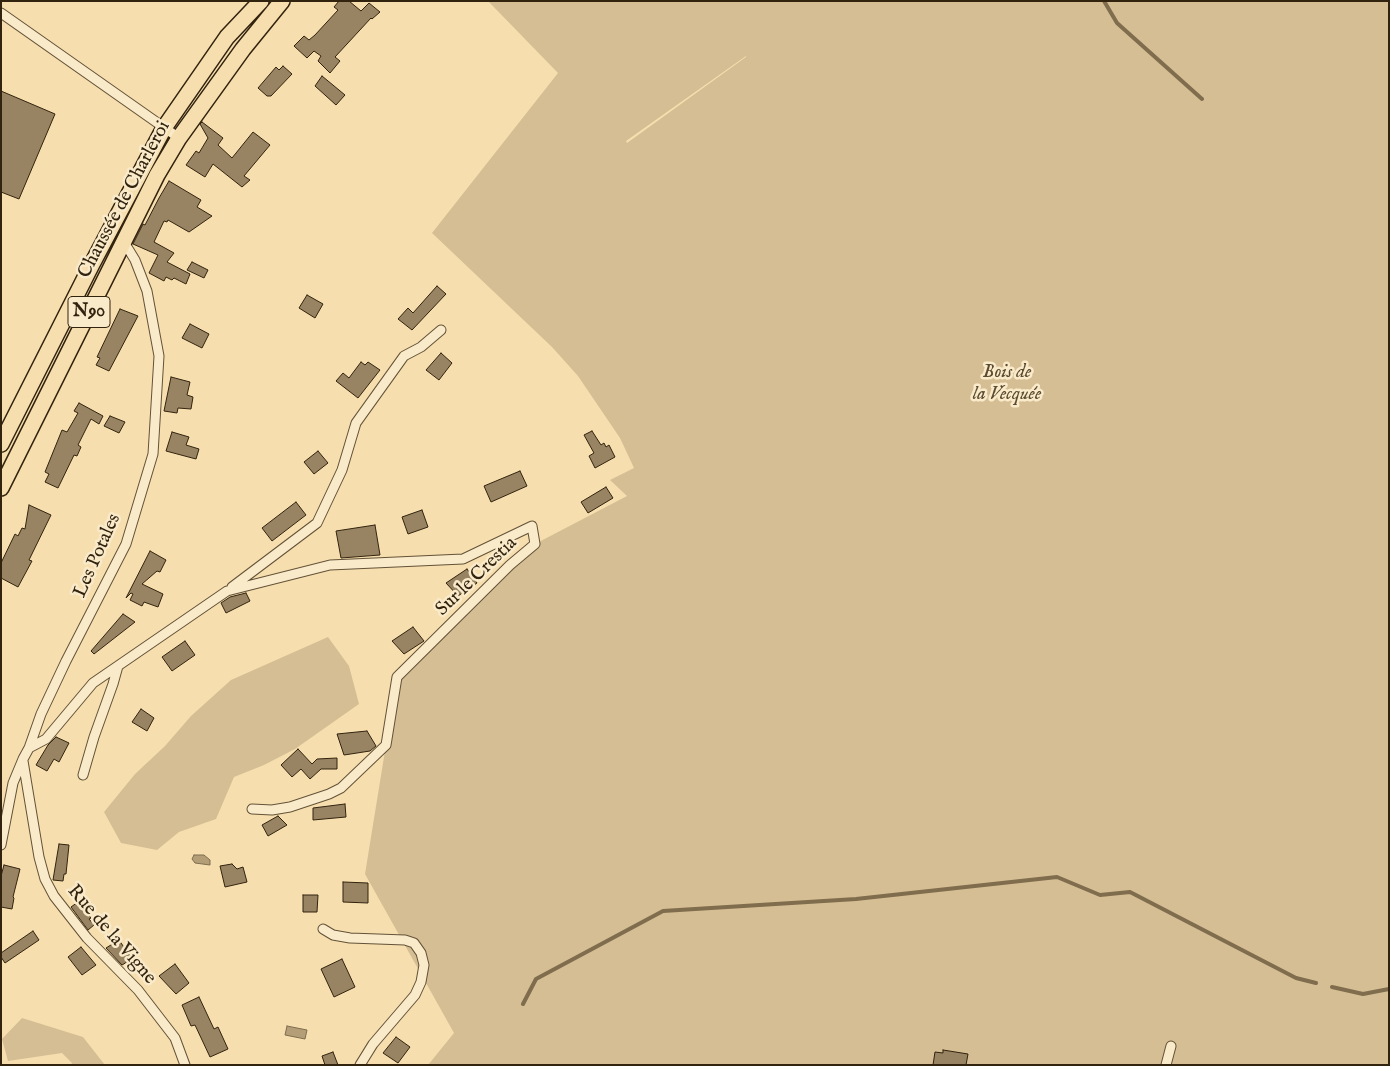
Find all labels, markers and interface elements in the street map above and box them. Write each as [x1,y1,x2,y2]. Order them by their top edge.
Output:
street label: Chaussée de Charleroi [74,118,176,282]
road number: N90 [68,296,110,328]
park label: Bois de la Vecquée [973,362,1041,406]
street label: Les Potales [69,511,127,601]
street label: Sur le Crestia [432,533,522,621]
street label: Rue de la Vigne [62,881,160,989]

